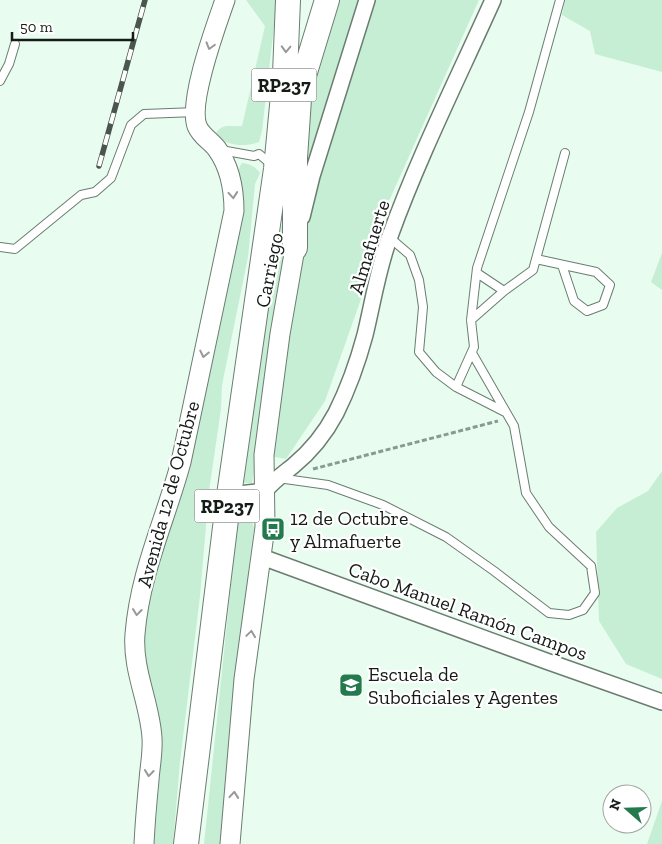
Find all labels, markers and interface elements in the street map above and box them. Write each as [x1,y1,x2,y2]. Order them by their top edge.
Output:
scale bar [12,10,134,42]
text: 50 m [20,18,53,36]
one-way arrow [206,42,216,50]
one-way arrow [280,45,291,53]
road number: RP237 [252,68,316,102]
one-way arrow [228,191,239,199]
street label: Almafuerte [343,197,395,297]
street label: Carriego [250,231,288,309]
one-way arrow [199,349,210,358]
street label: Avenida 12 de Octubre [132,398,204,590]
road number: RP237 [194,490,260,522]
place label: 12 de Octubre y Almafuerte [290,506,408,553]
bus stop icon: 12 de Octubre y Almafuerte [260,516,286,542]
street label: Cabo Manuel Ramón Campos [345,557,591,665]
one-way arrow [132,609,143,617]
one-way arrow [245,630,256,638]
place label: Escuela de Suboficiales y Agentes [368,662,558,709]
school or university icon: Escuela de Suboficiales y Agentes [338,672,364,698]
one-way arrow [144,769,155,777]
north arrow [602,784,652,834]
one-way arrow [228,791,239,799]
text: N [605,796,625,813]

